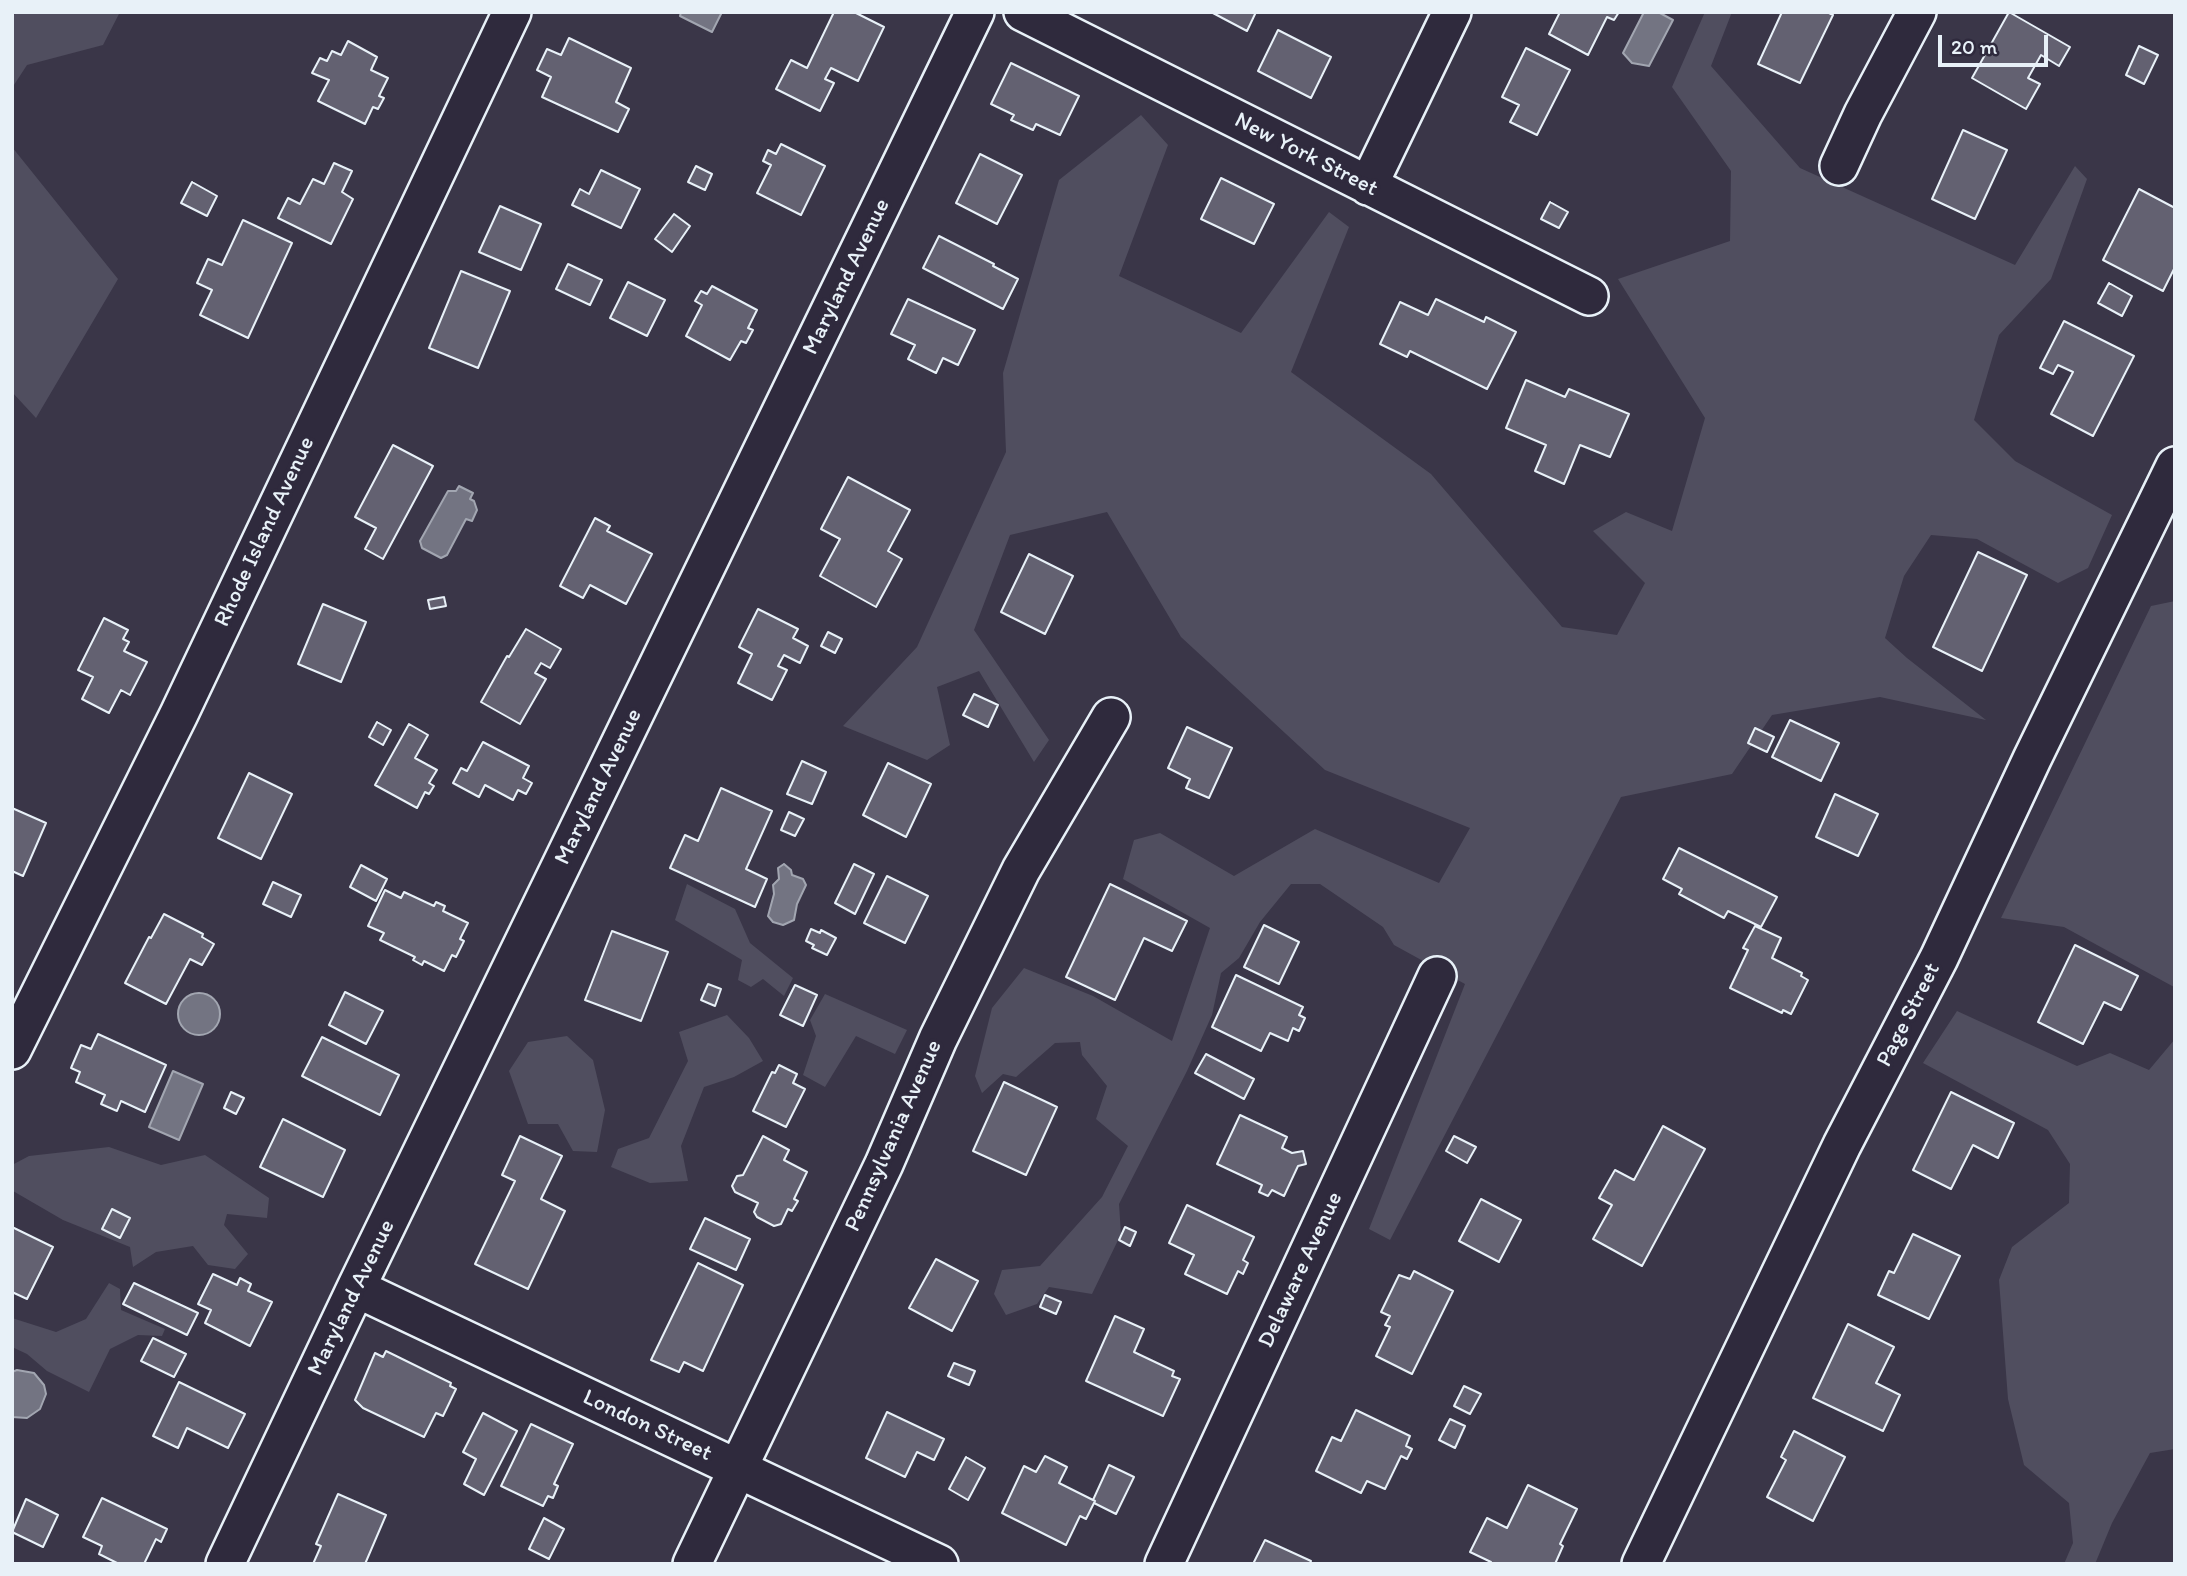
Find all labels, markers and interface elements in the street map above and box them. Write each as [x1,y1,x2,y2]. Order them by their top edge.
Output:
scale bar [1942,21,2052,65]
text: 20 m [1951,34,1997,59]
street label: New York Street [1230,107,1382,203]
street label: Maryland Avenue [797,194,897,360]
street label: Rhode Island Avenue [209,433,321,631]
street label: Maryland Avenue [549,704,649,870]
street label: Page Street [1871,958,1947,1072]
street label: Pennsylvania Avenue [839,1036,949,1236]
street label: Delaware Avenue [1253,1188,1349,1352]
street label: Maryland Avenue [302,1215,402,1381]
street label: London Street [578,1384,716,1468]

